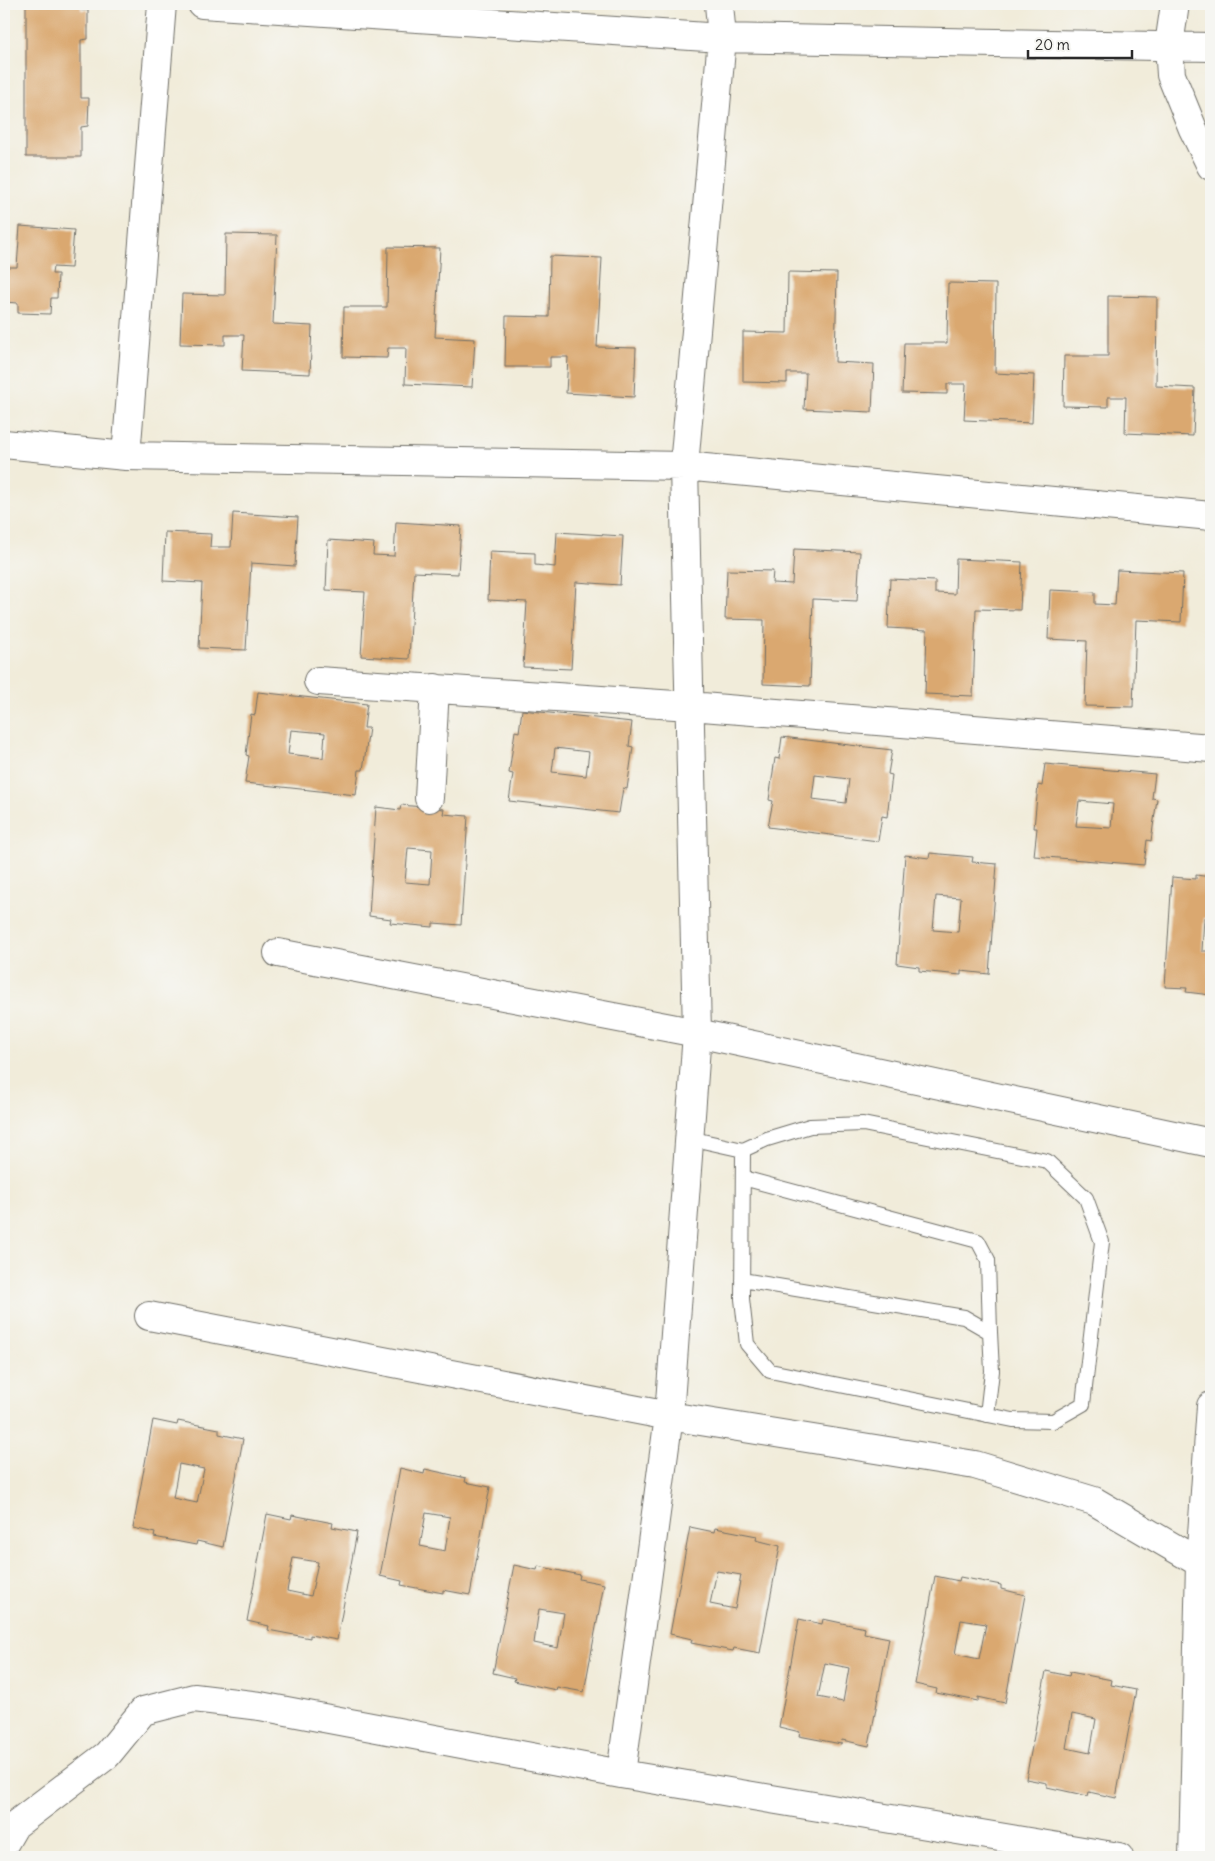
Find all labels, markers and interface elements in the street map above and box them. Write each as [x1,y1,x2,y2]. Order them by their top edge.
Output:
scale bar [1028,28,1131,60]
text: 20 m [1035,35,1070,54]

